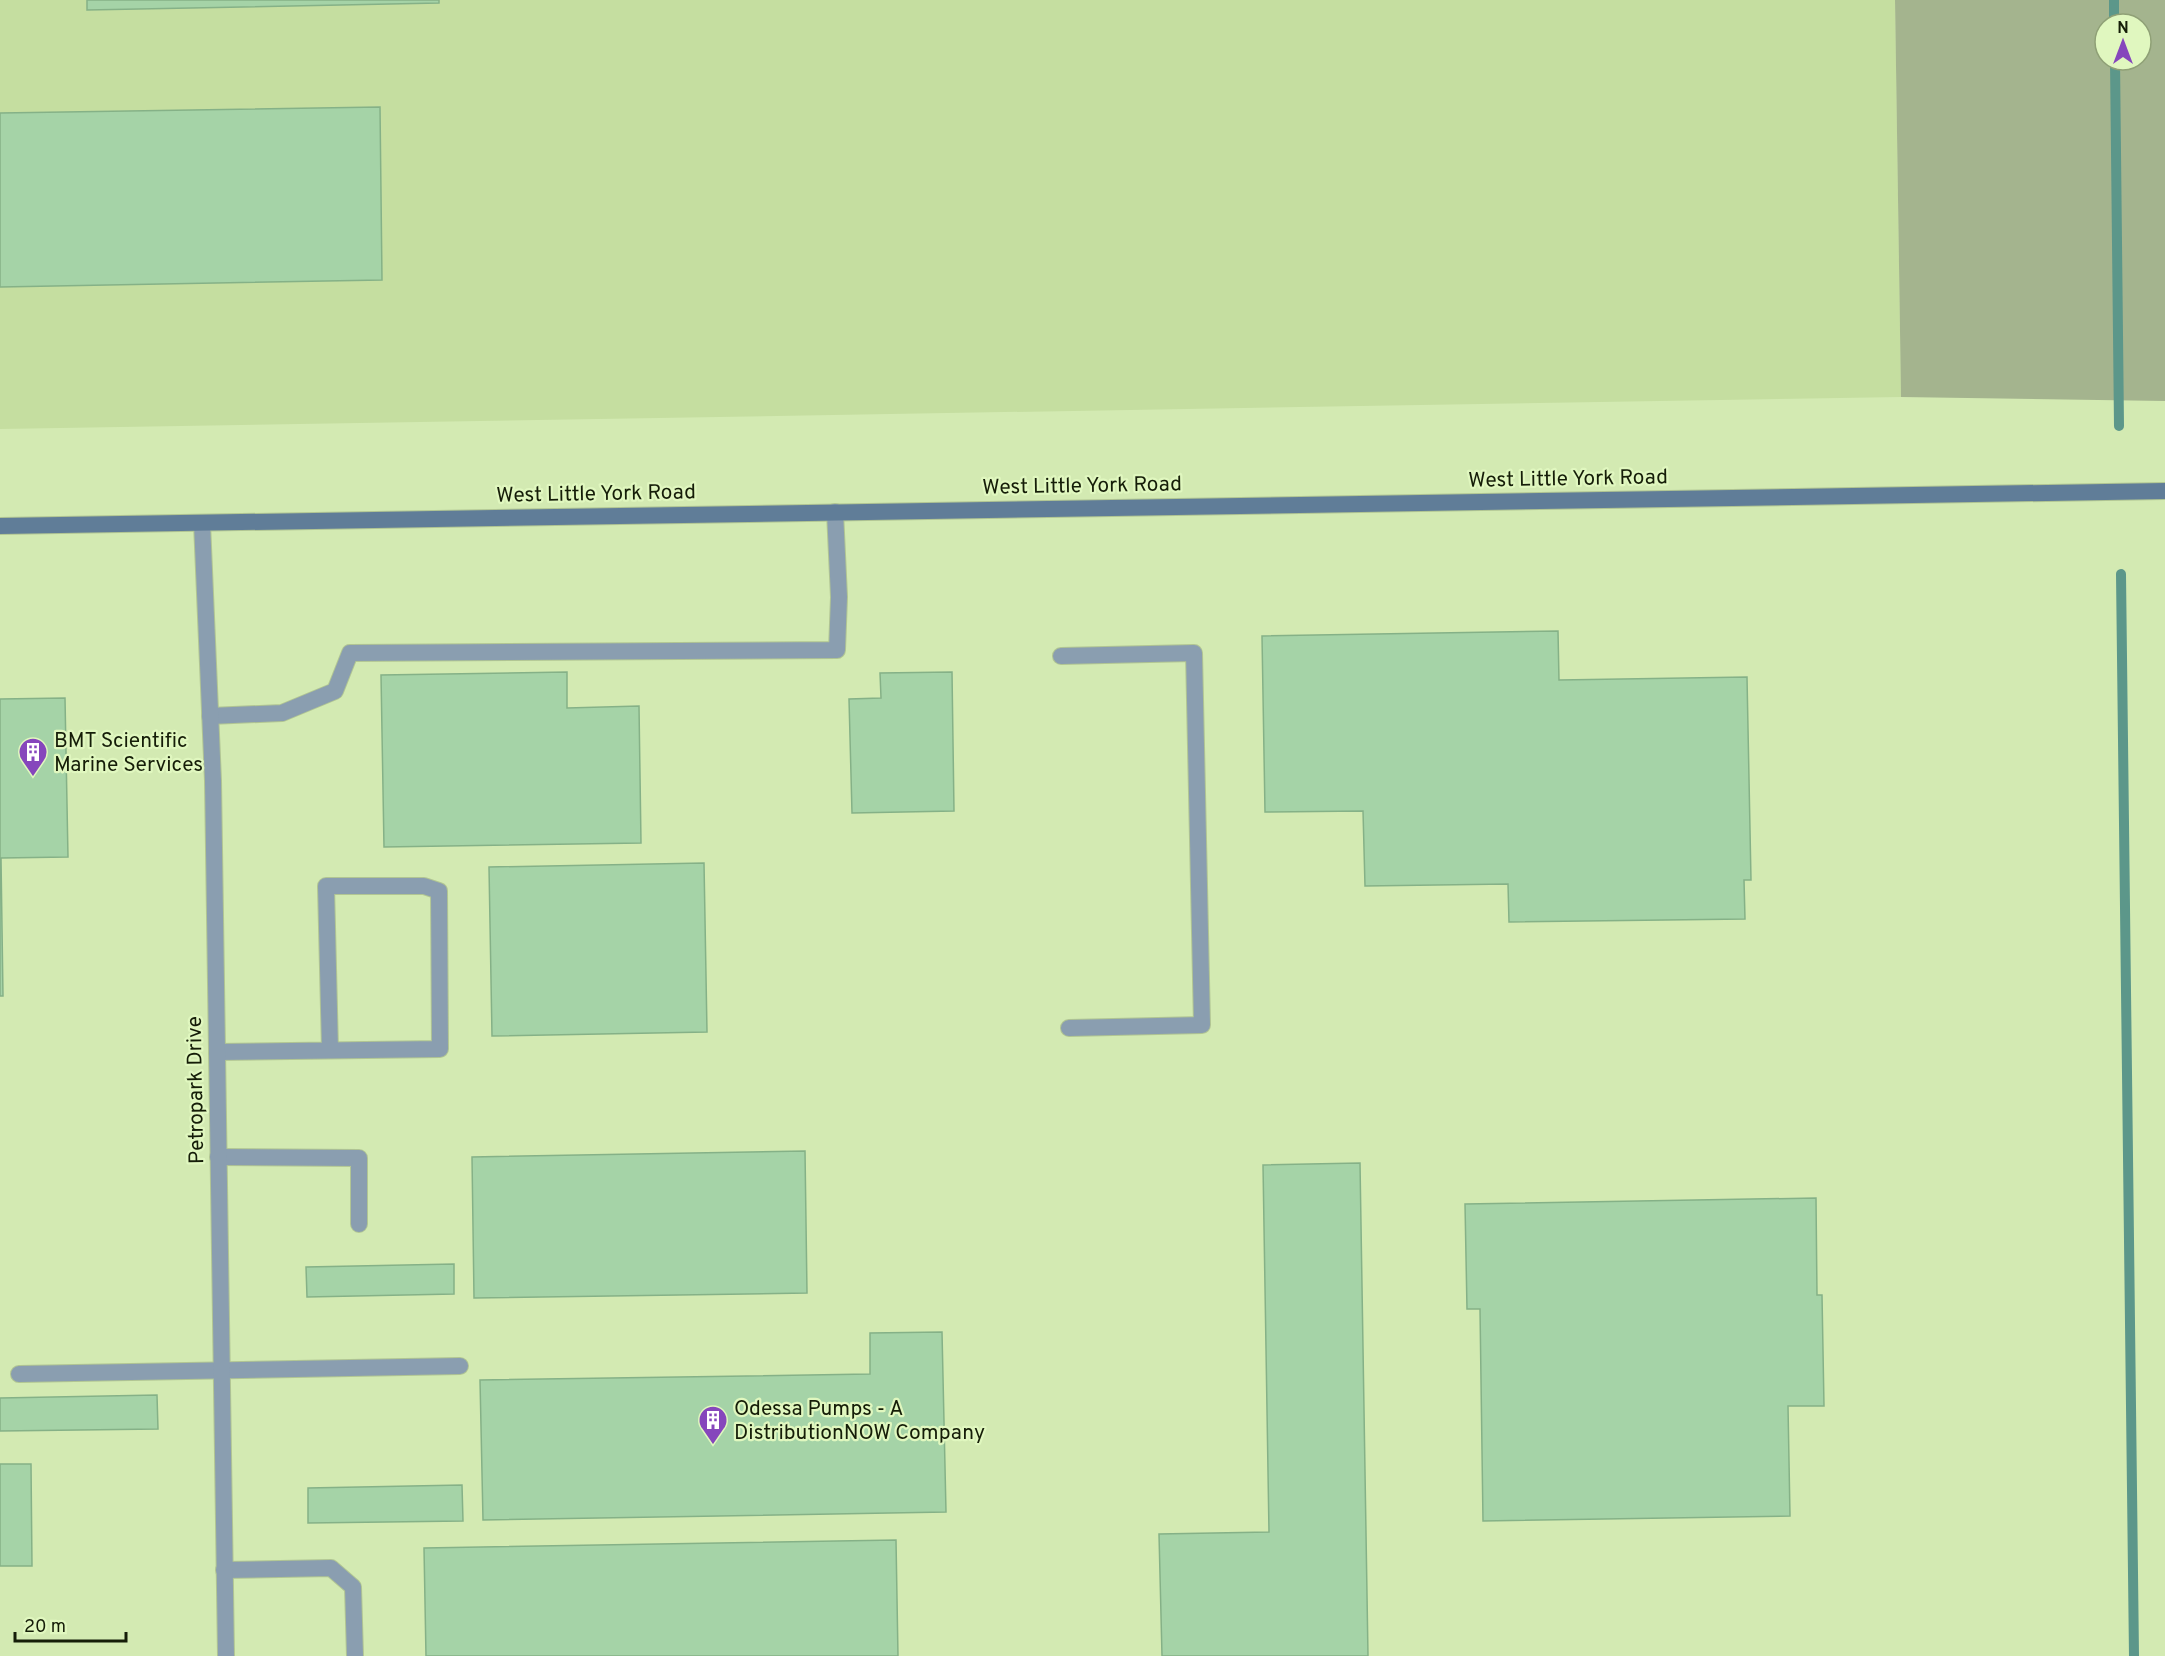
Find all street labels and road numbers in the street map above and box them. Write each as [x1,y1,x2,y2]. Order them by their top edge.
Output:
street label: West Little York Road [1468,464,1668,495]
street label: West Little York Road [982,471,1182,502]
street label: West Little York Road [496,479,696,510]
street label: Petropark Drive [182,1016,211,1164]

